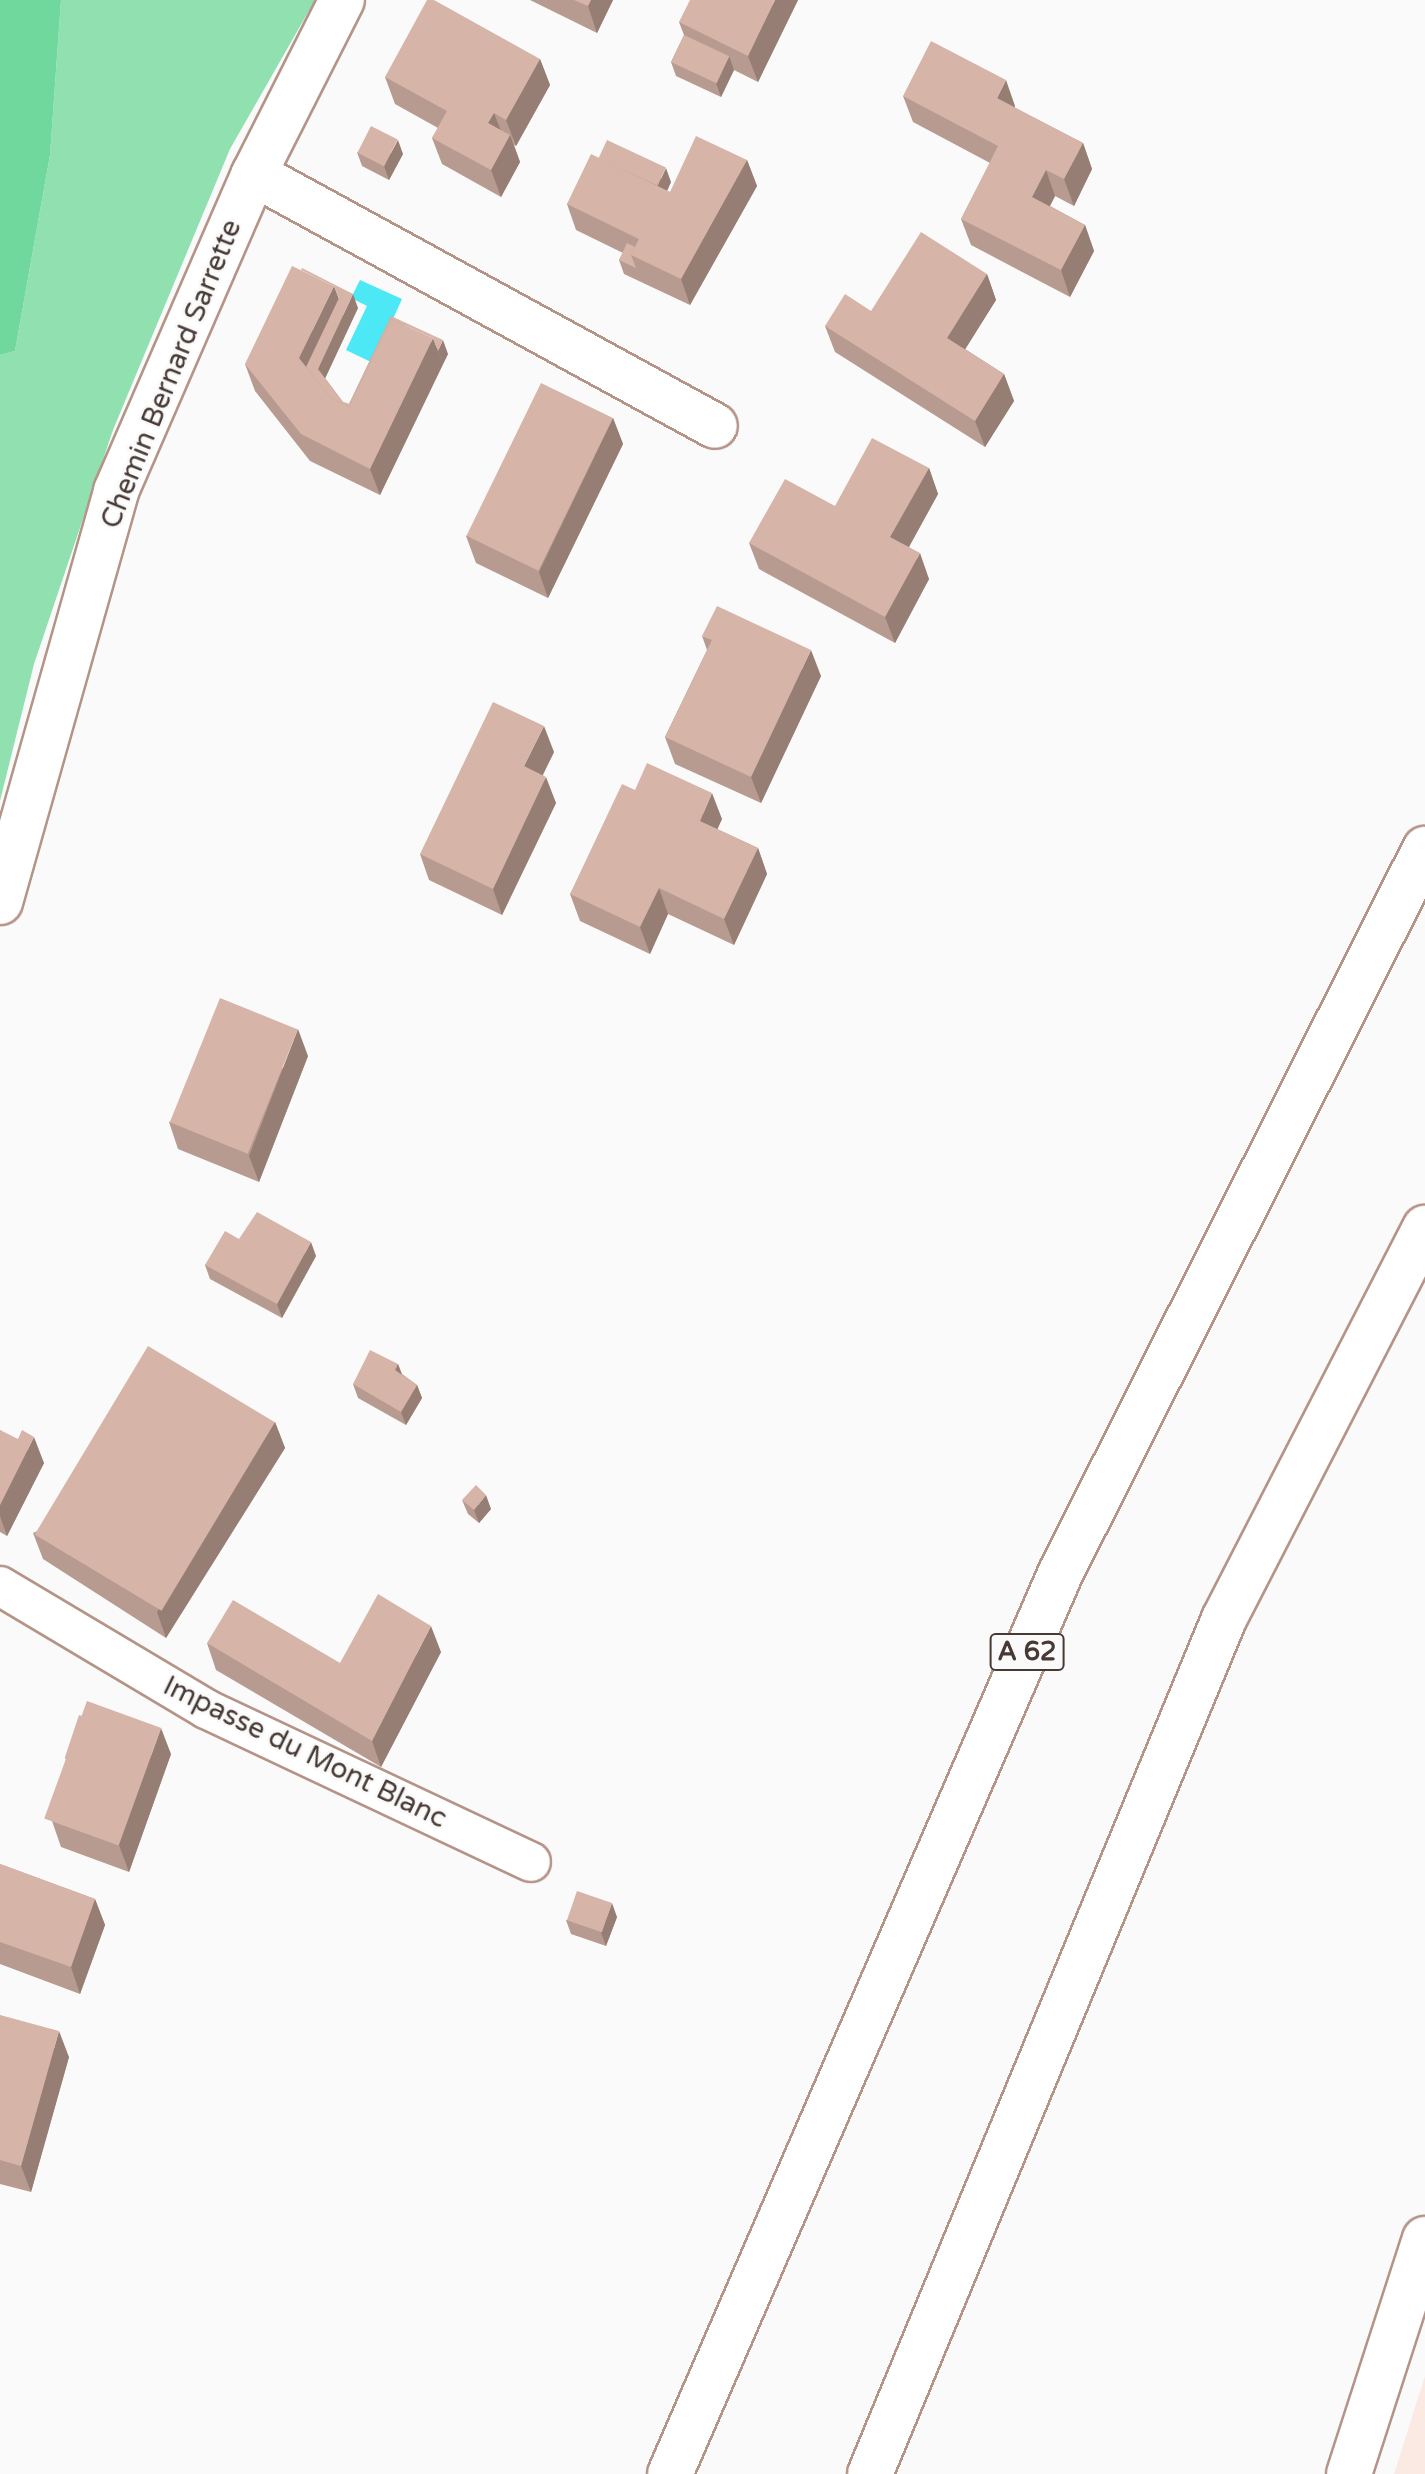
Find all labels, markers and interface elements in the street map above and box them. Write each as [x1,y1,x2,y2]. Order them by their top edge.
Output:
street label: Chemin Bernard Sarrette [94,215,248,533]
road number: A 62 [989,1630,1065,1674]
street label: Impasse du Mont Blanc [158,1669,452,1835]

